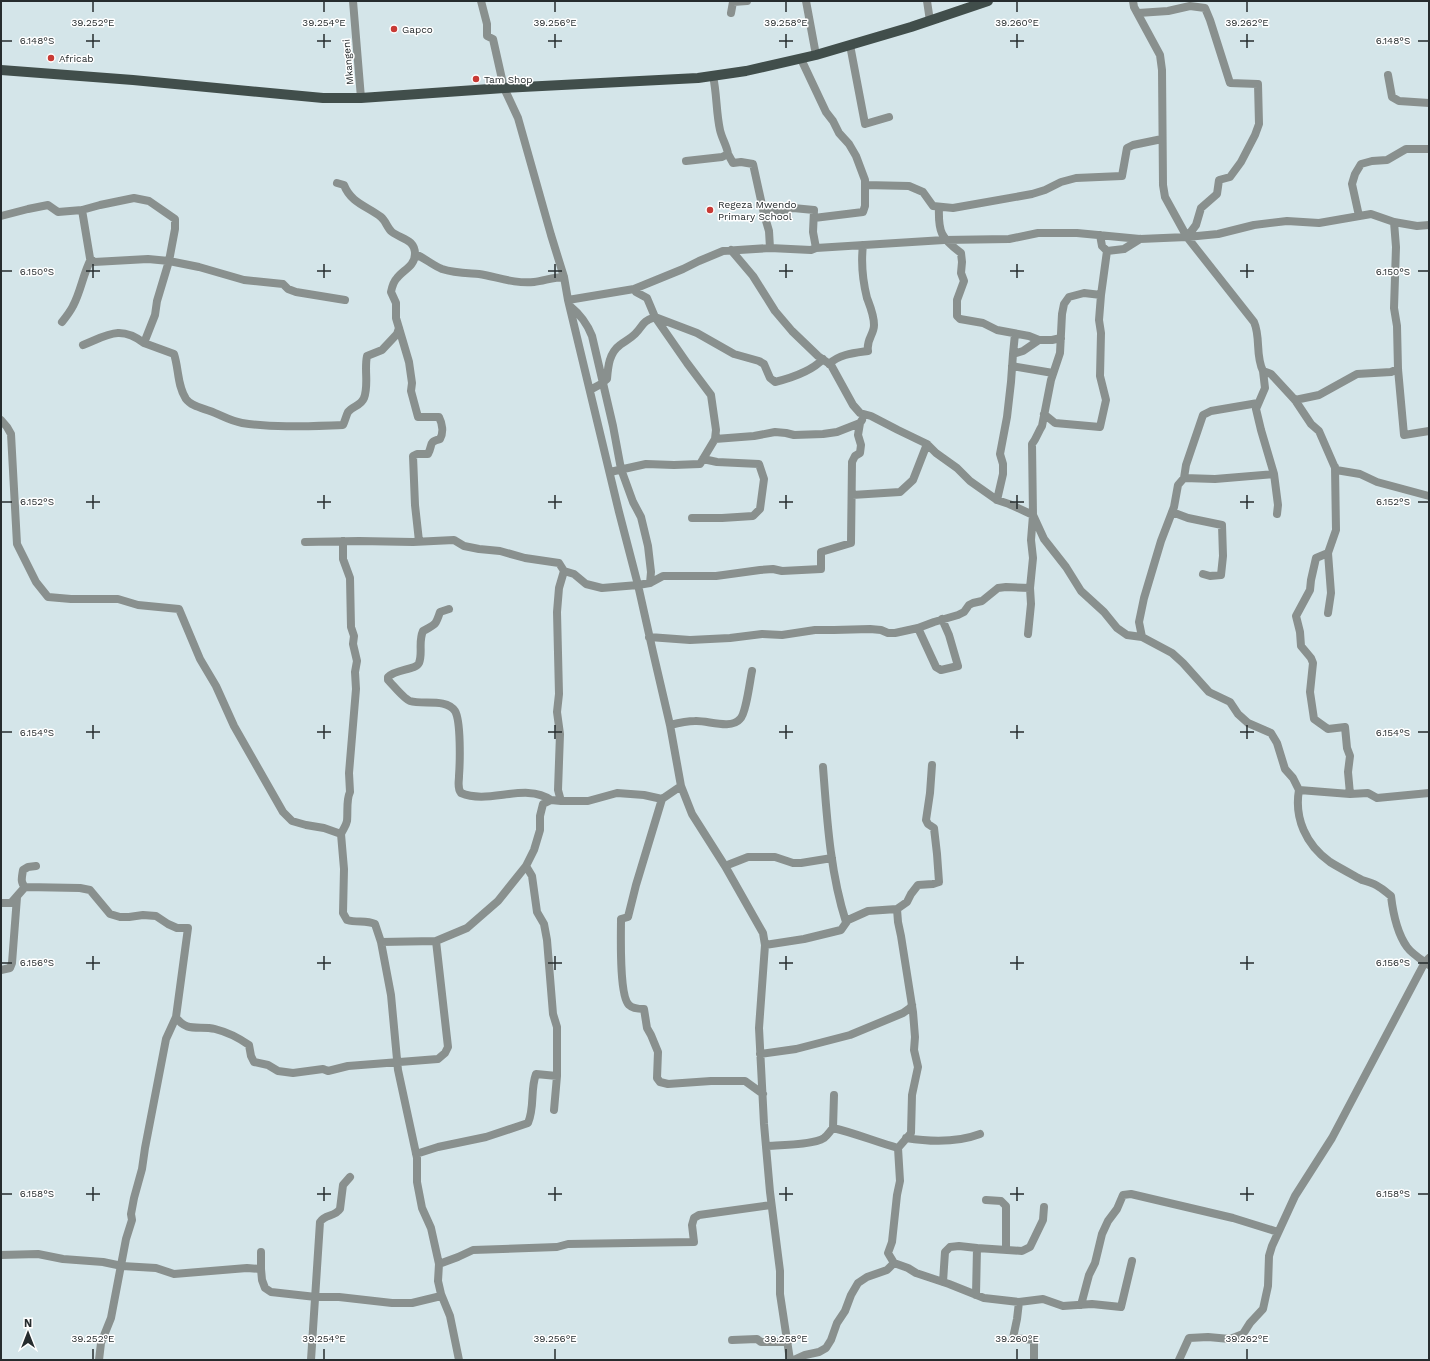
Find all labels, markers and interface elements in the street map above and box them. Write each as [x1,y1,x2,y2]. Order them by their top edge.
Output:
text: 39.252°E [72,17,114,28]
text: 39.254°E [302,17,346,28]
text: 39.256°E [533,17,577,28]
text: 39.258°E [764,17,808,28]
text: 39.260°E [995,17,1039,28]
text: 39.262°E [1225,17,1269,28]
marker: Gapco [389,24,399,34]
place label: Gapco [402,24,433,35]
text: 6.148°S [20,35,54,46]
text: 6.148°S [1376,35,1410,46]
street label: Mkangeni [341,39,355,85]
marker: Africab [46,53,56,63]
place label: Africab [59,53,94,64]
marker: Tam Shop [471,74,481,84]
place label: Tam Shop [484,74,533,85]
place label: Regeza Mwendo Primary School [718,199,797,222]
marker: Regeza Mwendo Primary School [705,205,715,215]
text: 6.150°S [20,266,54,277]
text: 6.150°S [1376,266,1410,277]
text: 6.152°S [20,496,54,507]
text: 6.152°S [1376,496,1410,507]
text: 6.154°S [20,727,54,738]
text: 6.154°S [1376,727,1410,738]
text: 6.156°S [20,957,54,968]
text: 6.156°S [1376,957,1410,968]
text: 6.158°S [20,1188,54,1199]
text: 6.158°S [1376,1188,1410,1199]
north arrow [8,1313,48,1353]
text: N [24,1317,32,1330]
text: 39.252°E [72,1333,114,1344]
text: 39.254°E [302,1333,346,1344]
text: 39.256°E [533,1333,577,1344]
text: 39.258°E [764,1333,808,1344]
text: 39.260°E [995,1333,1039,1344]
text: 39.262°E [1225,1333,1269,1344]

